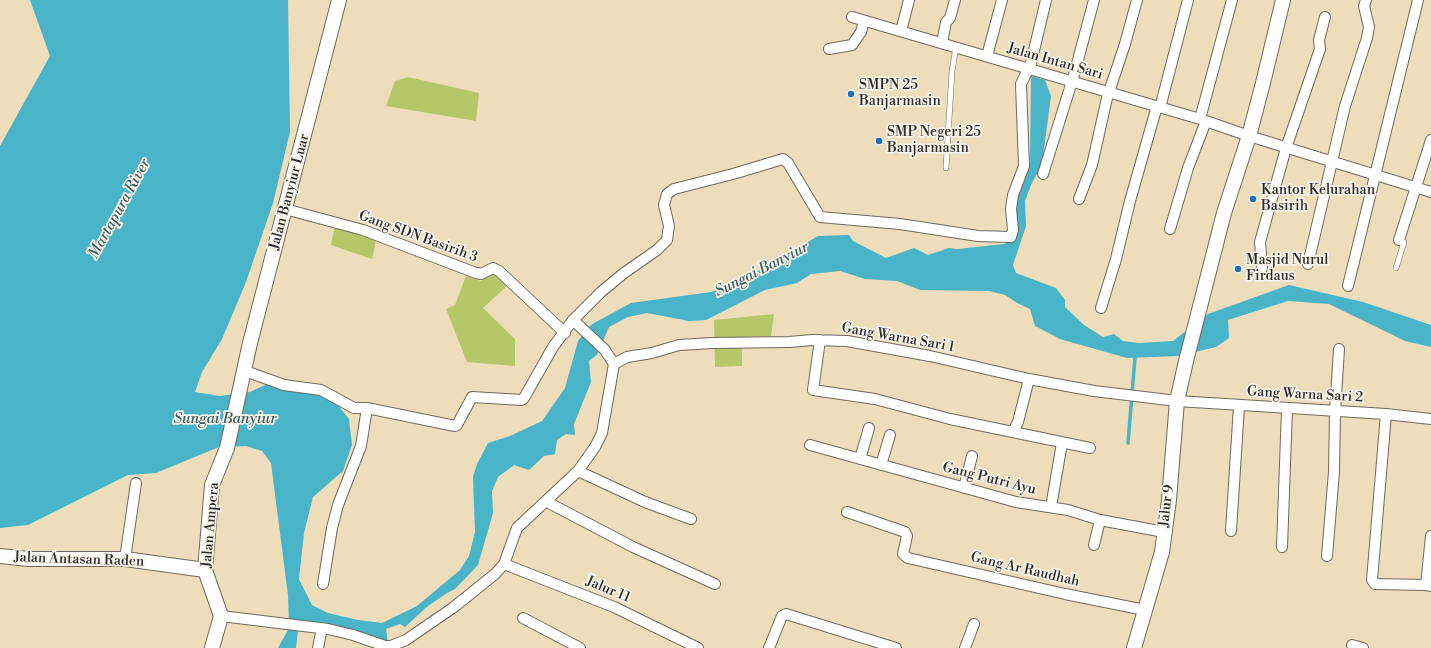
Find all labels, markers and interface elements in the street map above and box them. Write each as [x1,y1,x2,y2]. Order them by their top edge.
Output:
street label: Jalan Intan Sari [1005,40,1105,84]
place label: SMPN 25 Banjarmasin [859,78,941,110]
marker: SMPN 25 Banjarmasin [846,89,856,99]
place label: SMP Negeri 25 Banjarmasin [887,125,981,158]
street label: Jalan Banyiur Luar [266,132,314,252]
marker: SMP Negeri 25 Banjarmasin [874,136,884,146]
water label: Martapura River [85,156,155,262]
place label: Kantor Kelurahan Basirih [1261,183,1375,216]
marker: Kantor Kelurahan Basirih [1248,194,1258,204]
street label: Gang SDN Basirih 3 [356,208,480,266]
water label: Sungai Banyiur [712,239,812,301]
place label: Masjid Nurul Firdaus [1246,253,1328,286]
marker: Masjid Nurul Firdaus [1233,264,1243,274]
street label: Gang Warna Sari 1 [840,320,956,356]
street label: Gang Warna Sari 2 [1246,384,1364,406]
water label: Sungai Banyiur [173,410,277,428]
street label: Gang Putri Ayu [940,459,1038,499]
street label: Jalan Ampera [199,482,223,568]
street label: Jalur 9 [1156,484,1178,528]
street label: Jalan Antasan Raden [13,549,145,571]
street label: Gang Ar Raudhah [969,549,1081,591]
street label: Jalur 11 [583,573,633,607]

